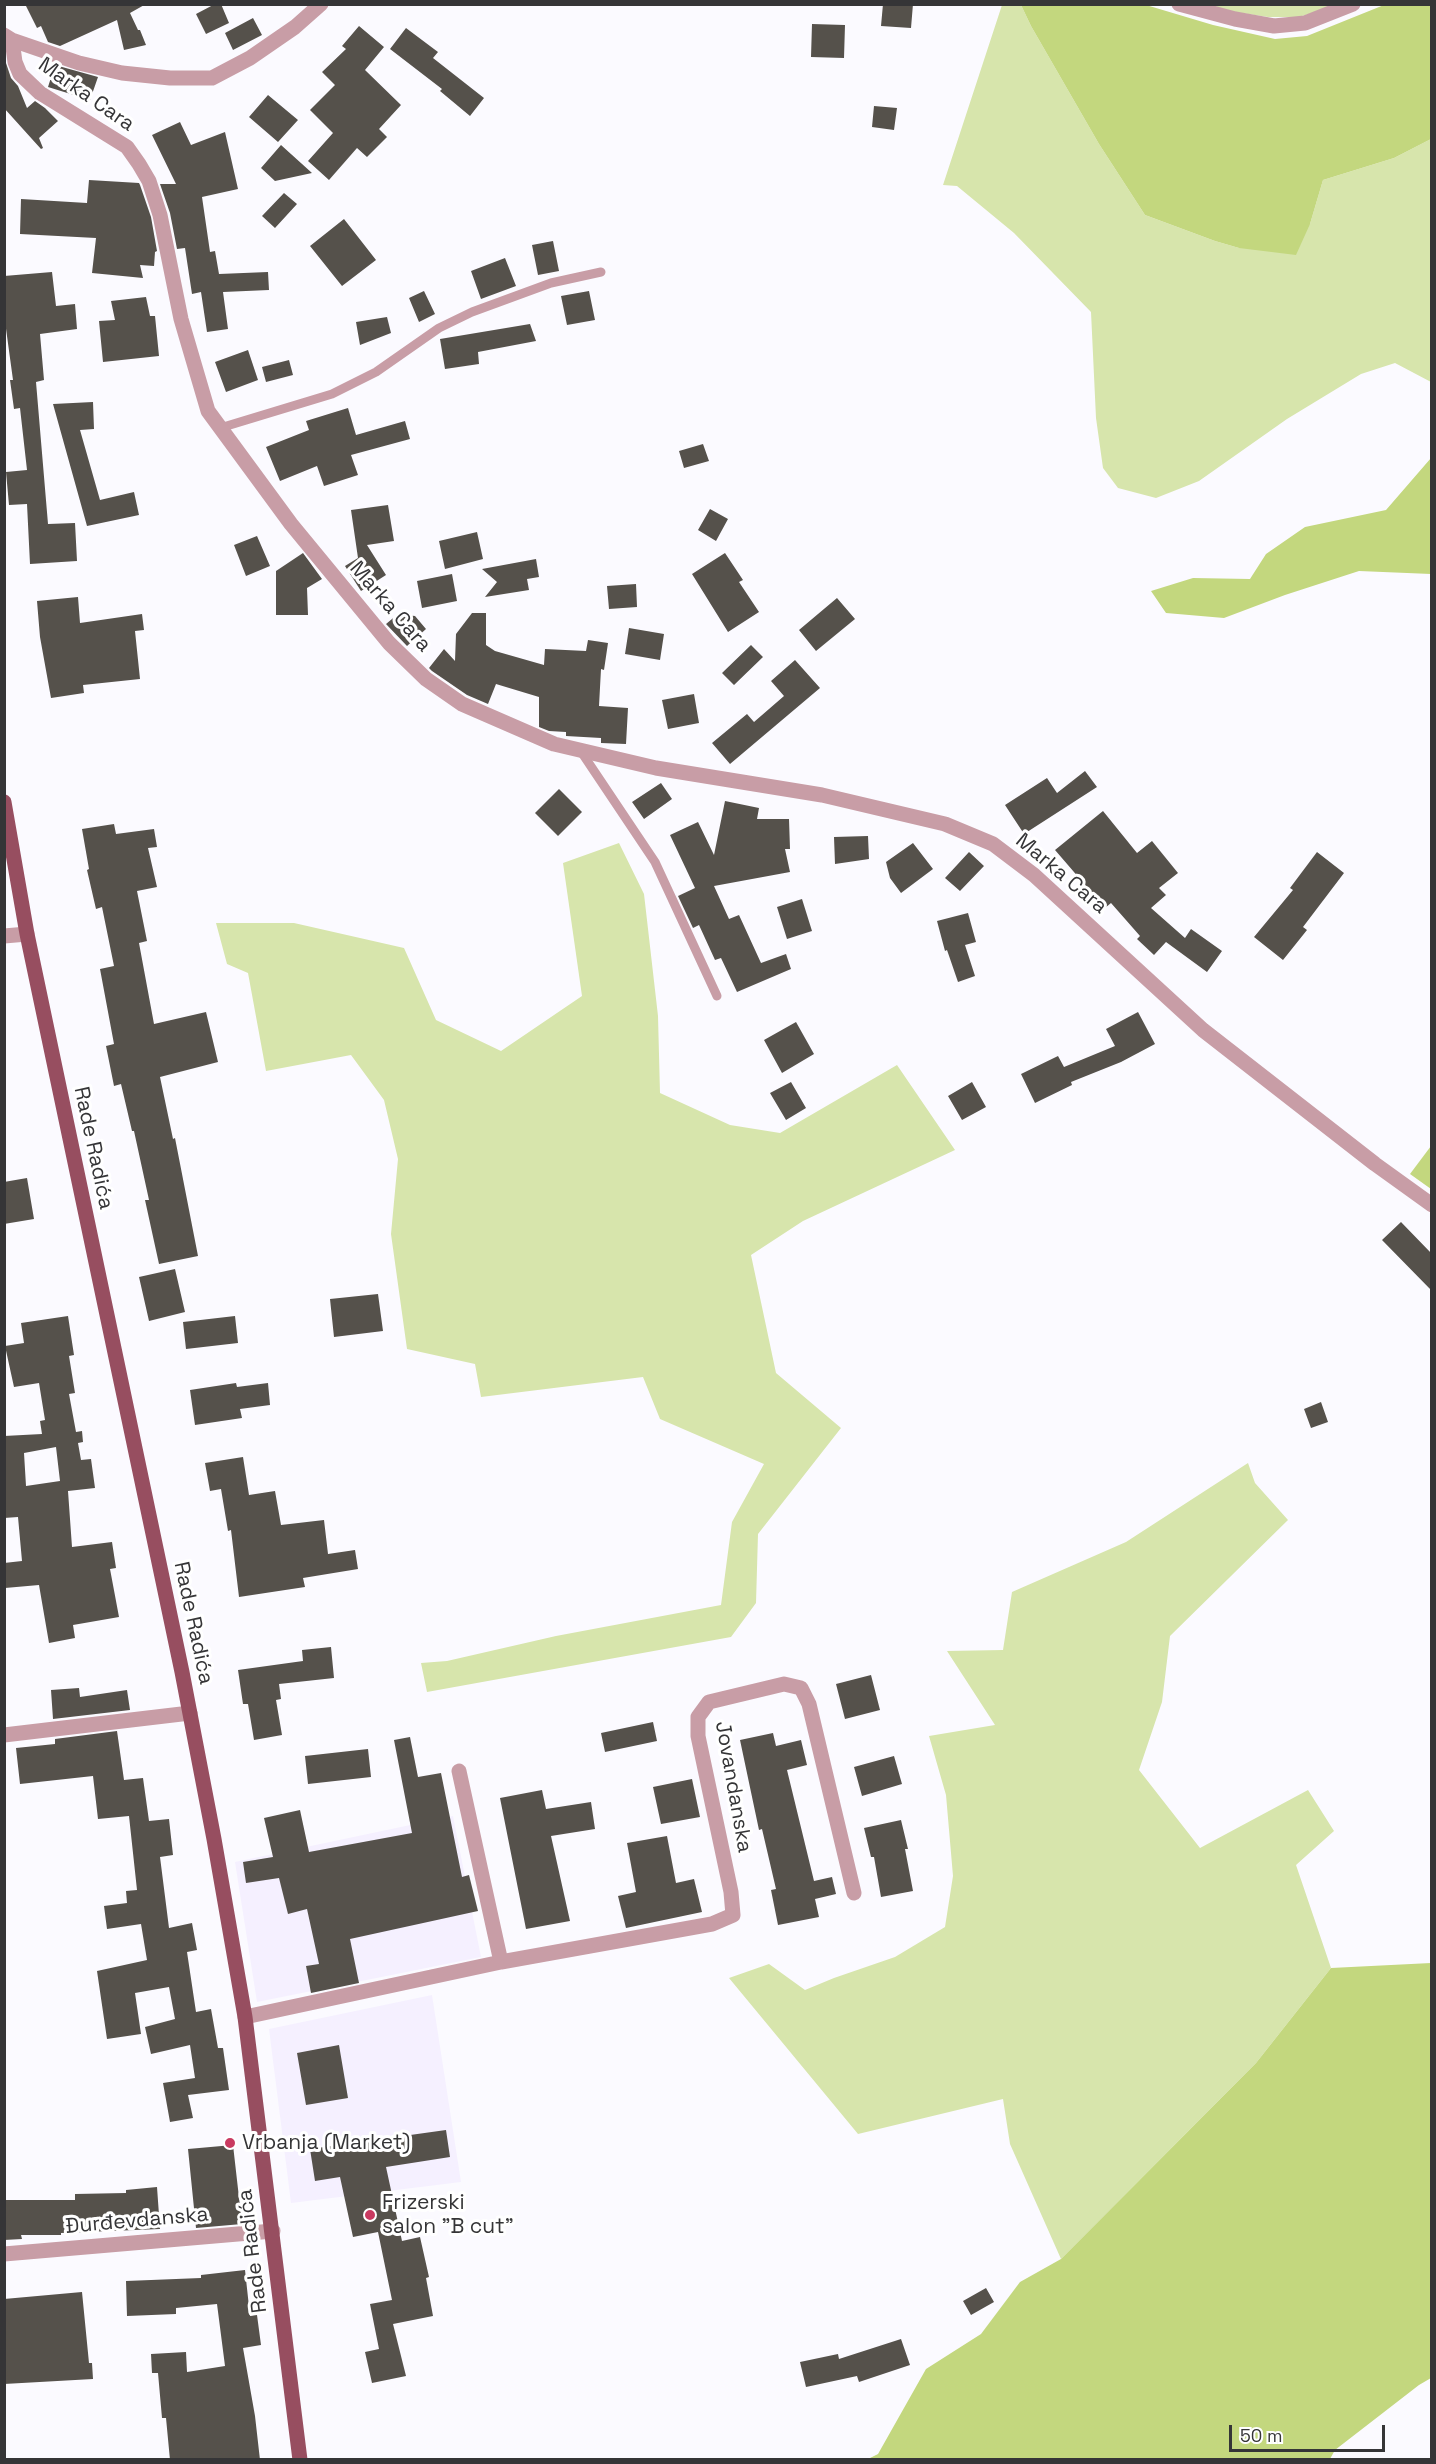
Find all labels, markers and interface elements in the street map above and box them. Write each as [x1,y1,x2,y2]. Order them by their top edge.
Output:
street label: Marka Cara [33,53,139,137]
street label: Marka Cara [344,557,436,657]
street label: Marka Cara [1010,828,1112,920]
street label: Rade Radića [68,1084,118,1212]
street label: Rade Radića [168,1559,218,1687]
street label: Jovandanska [709,1719,757,1855]
place label: Vrbanja (Market) [242,2130,410,2156]
marker: Vrbanja (Market) [223,2136,237,2150]
street label: Rade Radića [233,2188,273,2314]
place label: Frizerski salon "B cut" [382,2190,514,2240]
street label: Đurđevdanska [64,2202,210,2240]
marker: Frizerski salon "B cut" [363,2208,377,2222]
scale bar [1232,2413,1388,2451]
text: 50 m [1240,2424,1282,2447]

